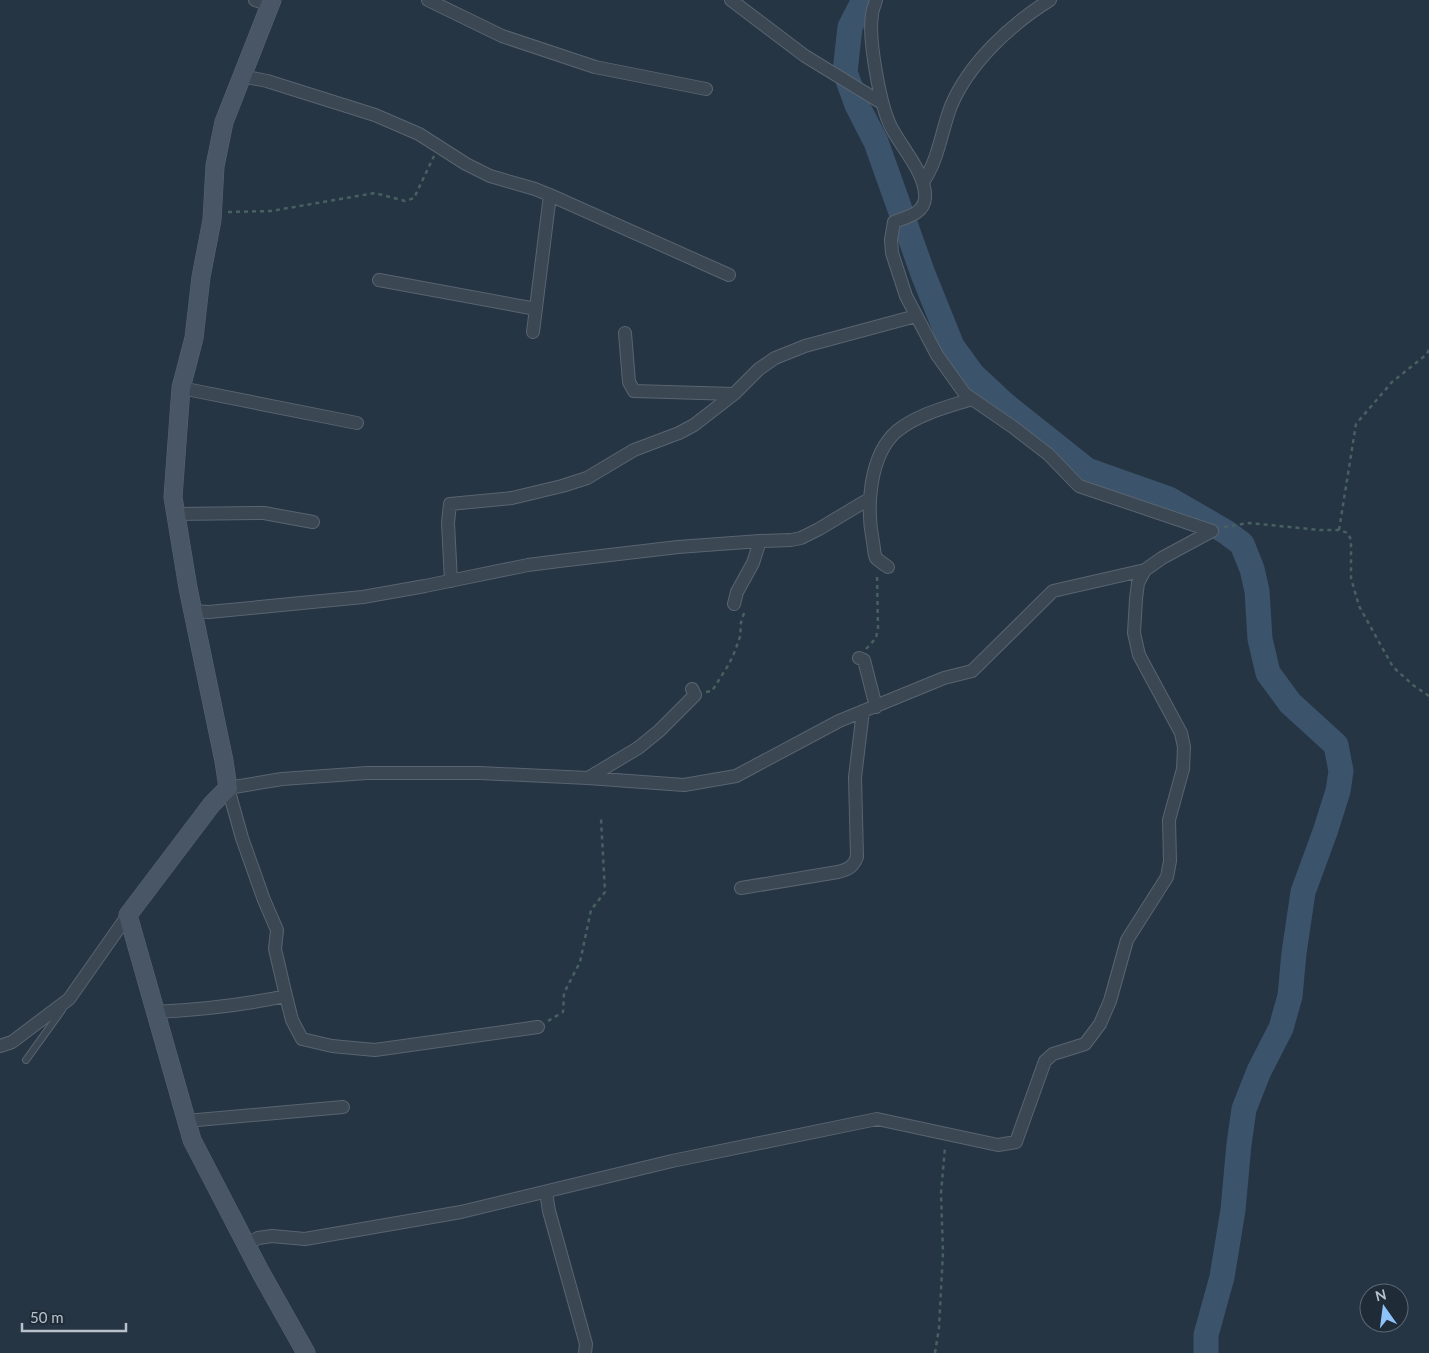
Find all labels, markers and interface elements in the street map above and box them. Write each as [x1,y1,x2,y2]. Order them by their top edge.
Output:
north arrow [1359,1283,1409,1333]
text: N [1373,1285,1388,1304]
scale bar [22,1300,126,1332]
text: 50 m [30,1308,64,1326]

